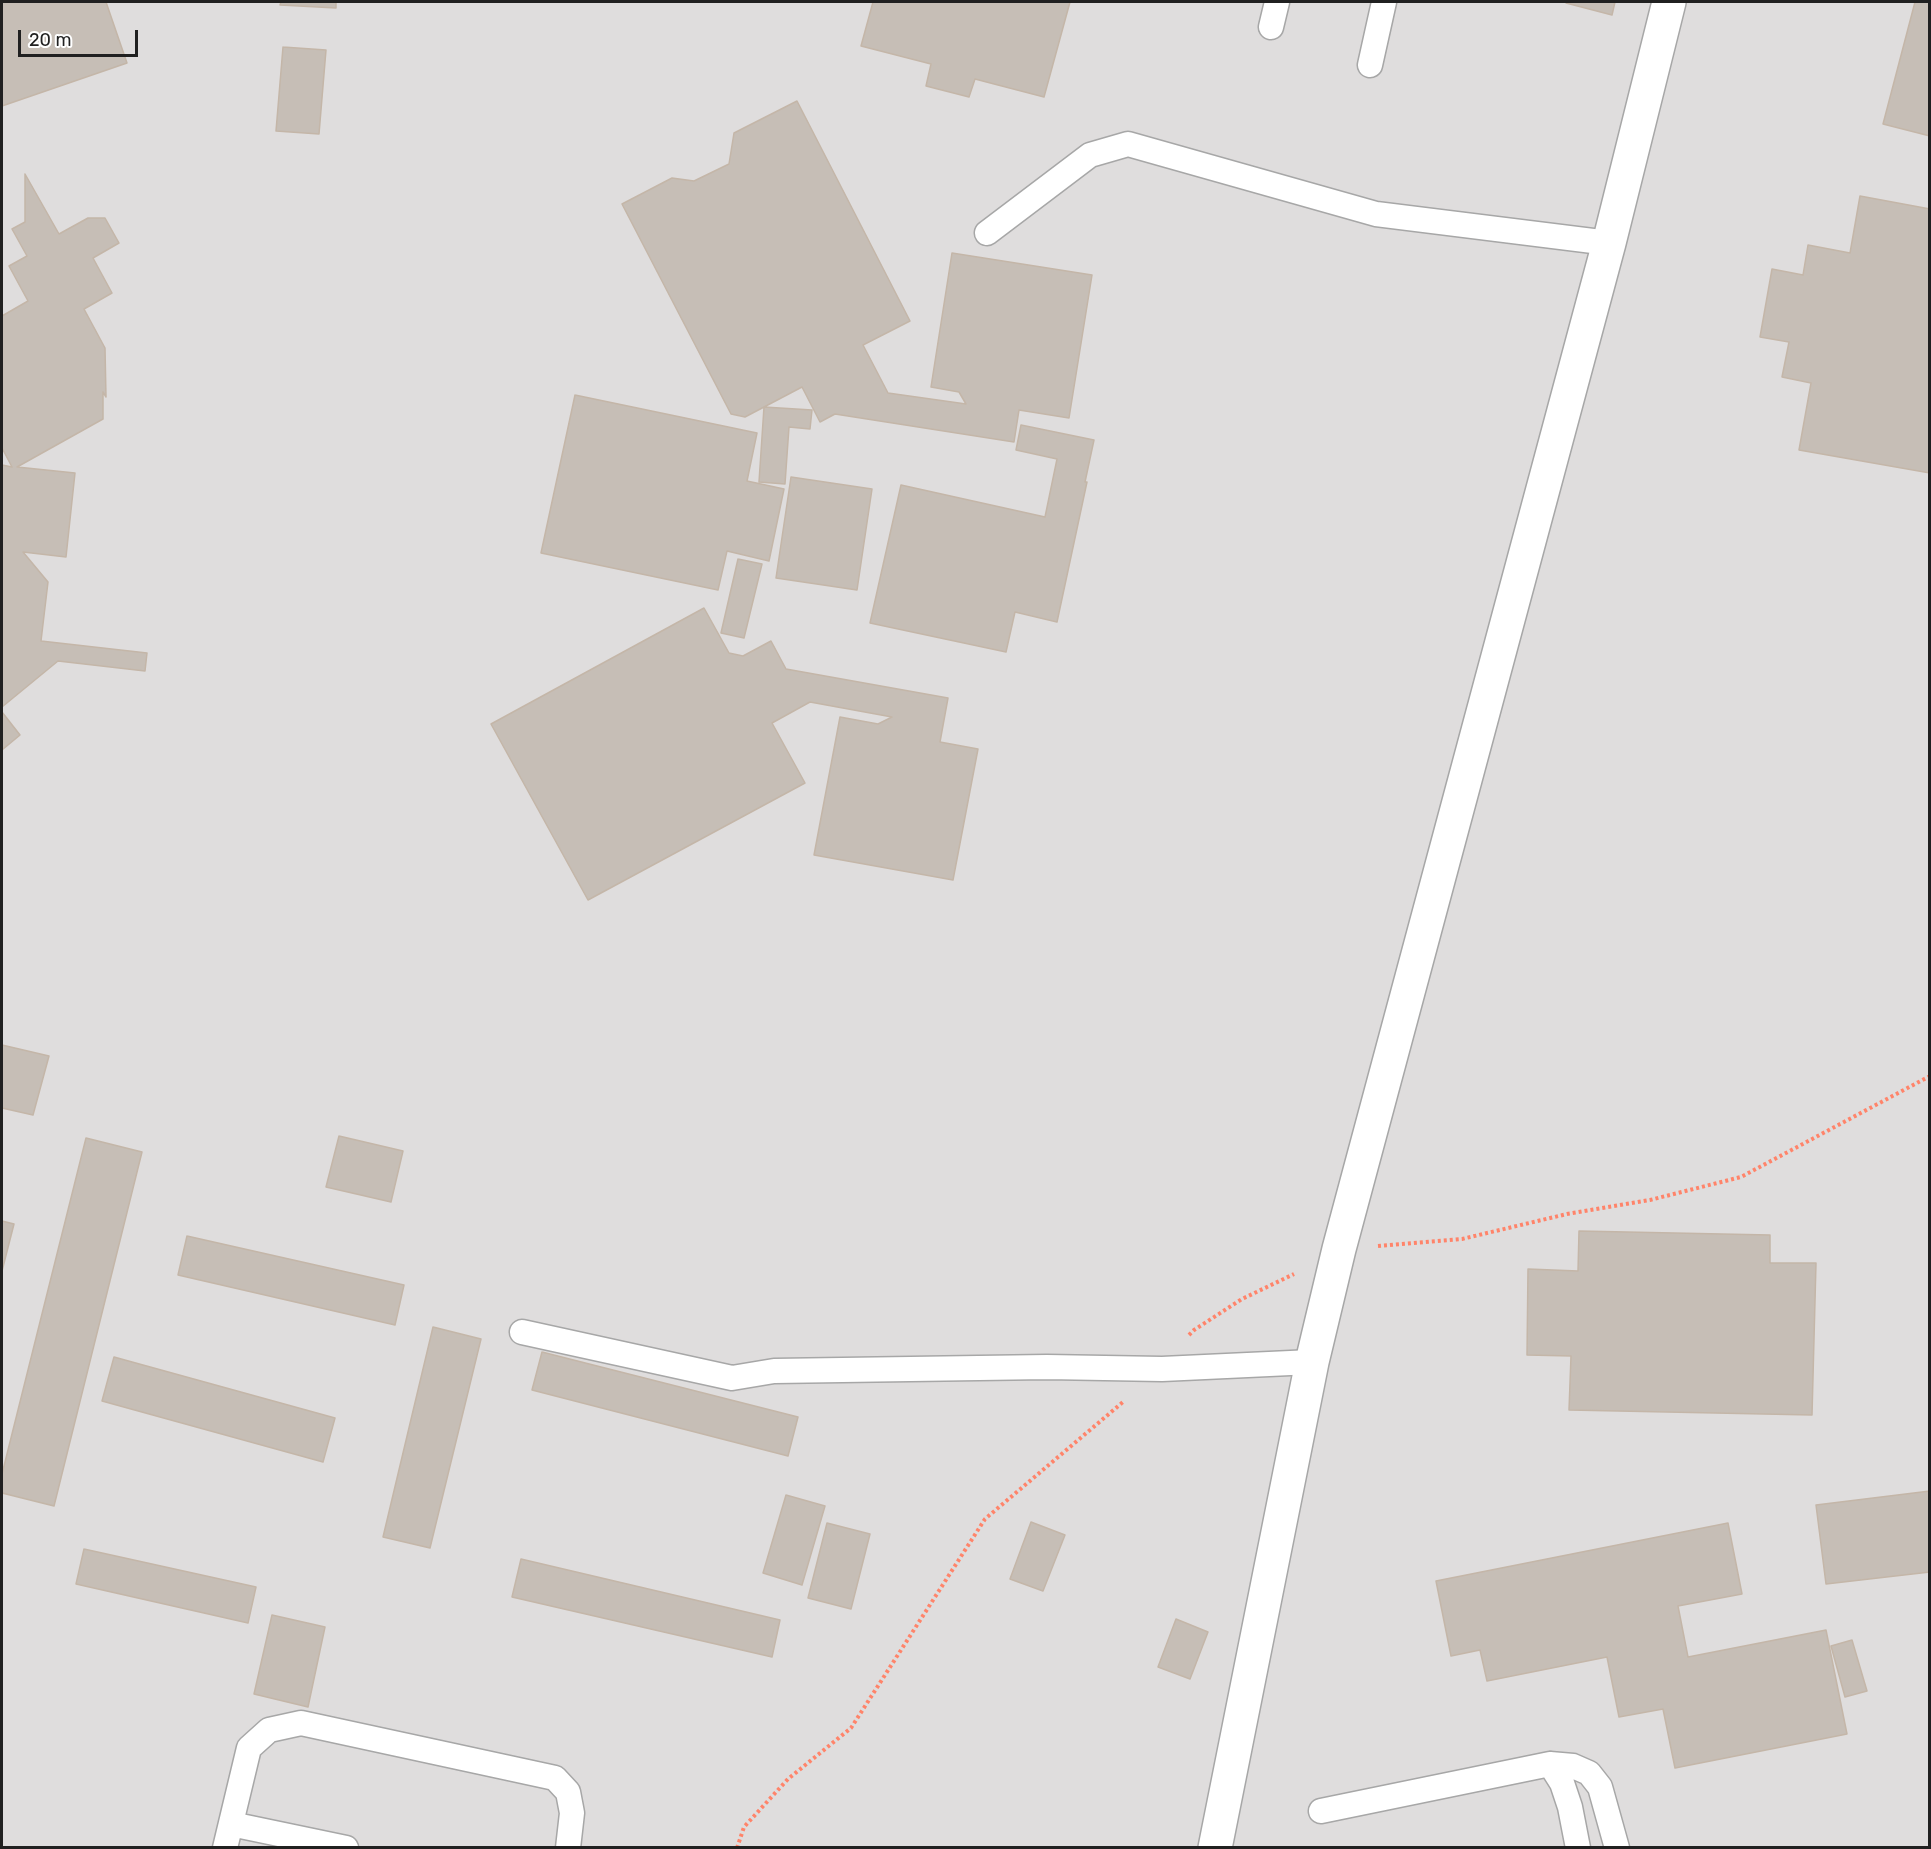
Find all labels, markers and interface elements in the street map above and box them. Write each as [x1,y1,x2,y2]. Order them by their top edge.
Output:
scale bar [21,18,141,56]
text: 20 m [29,29,71,51]

